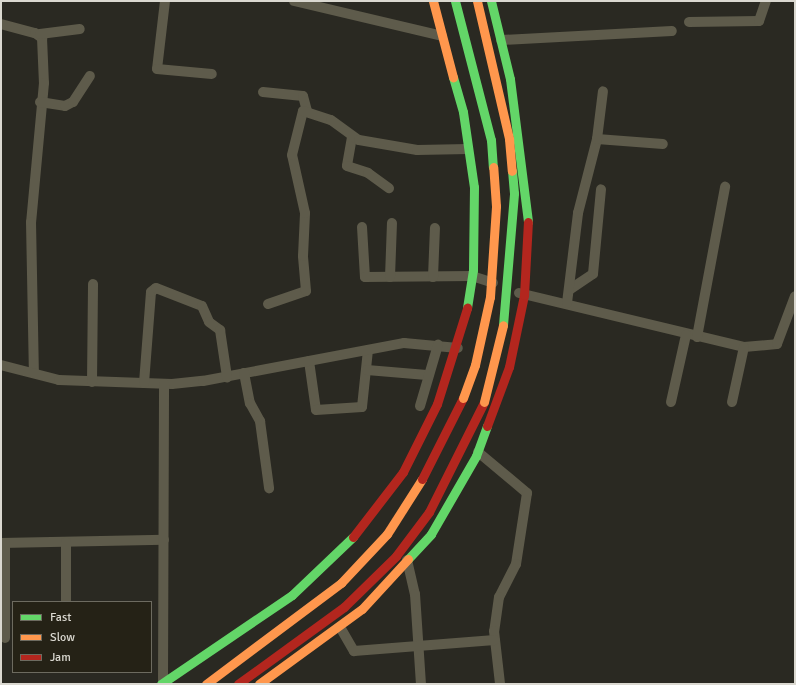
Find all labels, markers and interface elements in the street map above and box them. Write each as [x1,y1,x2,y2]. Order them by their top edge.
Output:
legend [12,601,152,673]
text: Fast [50,610,71,625]
text: Slow [50,630,75,645]
text: Jam [50,650,71,665]

